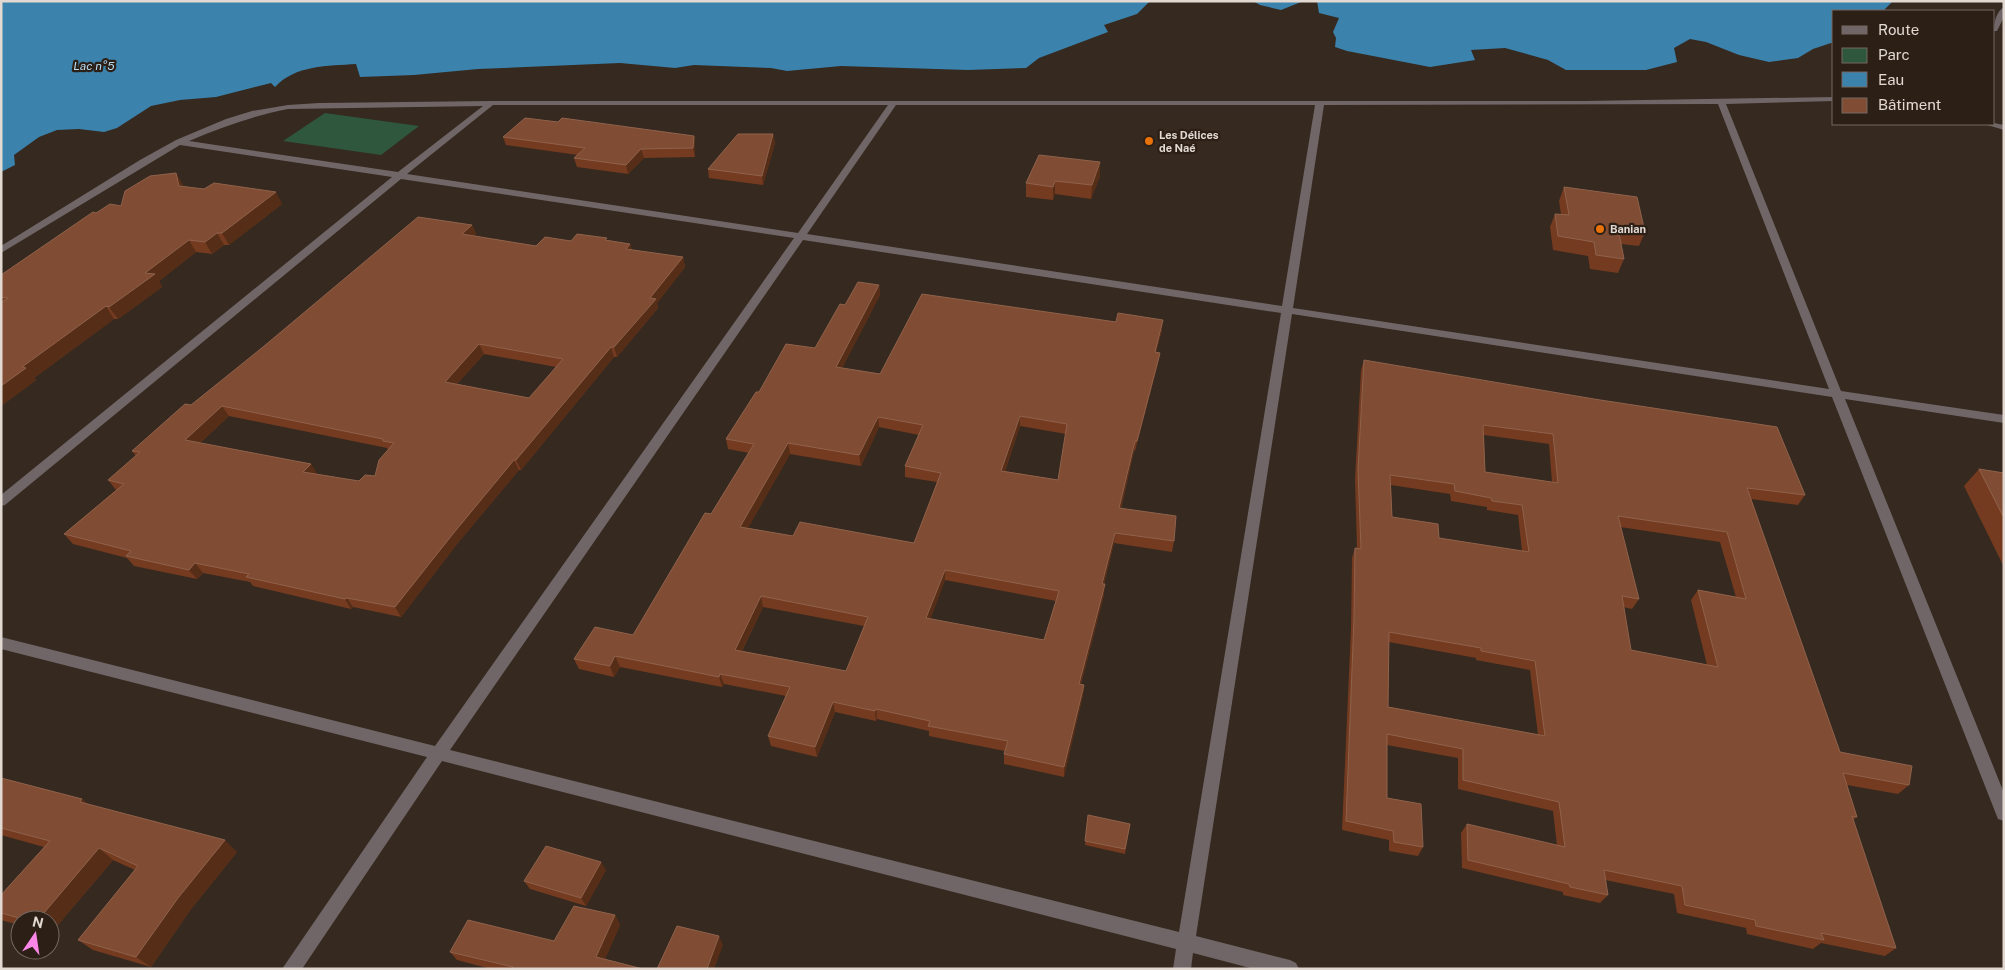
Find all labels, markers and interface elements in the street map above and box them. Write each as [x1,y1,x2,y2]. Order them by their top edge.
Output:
legend [1832,10,1995,125]
text: Route [1878,21,1919,38]
text: Parc [1878,46,1910,63]
water label: Lac n°5 [73,59,115,73]
text: Eau [1878,71,1904,88]
text: Bâtiment [1878,96,1941,113]
place label: Les Délices de Naé [1159,129,1219,154]
marker: Les Délices de Naé [1143,135,1155,147]
marker: Banian [1594,223,1606,235]
place label: Banian [1610,223,1646,235]
north arrow [10,910,60,960]
text: N [31,913,45,931]

